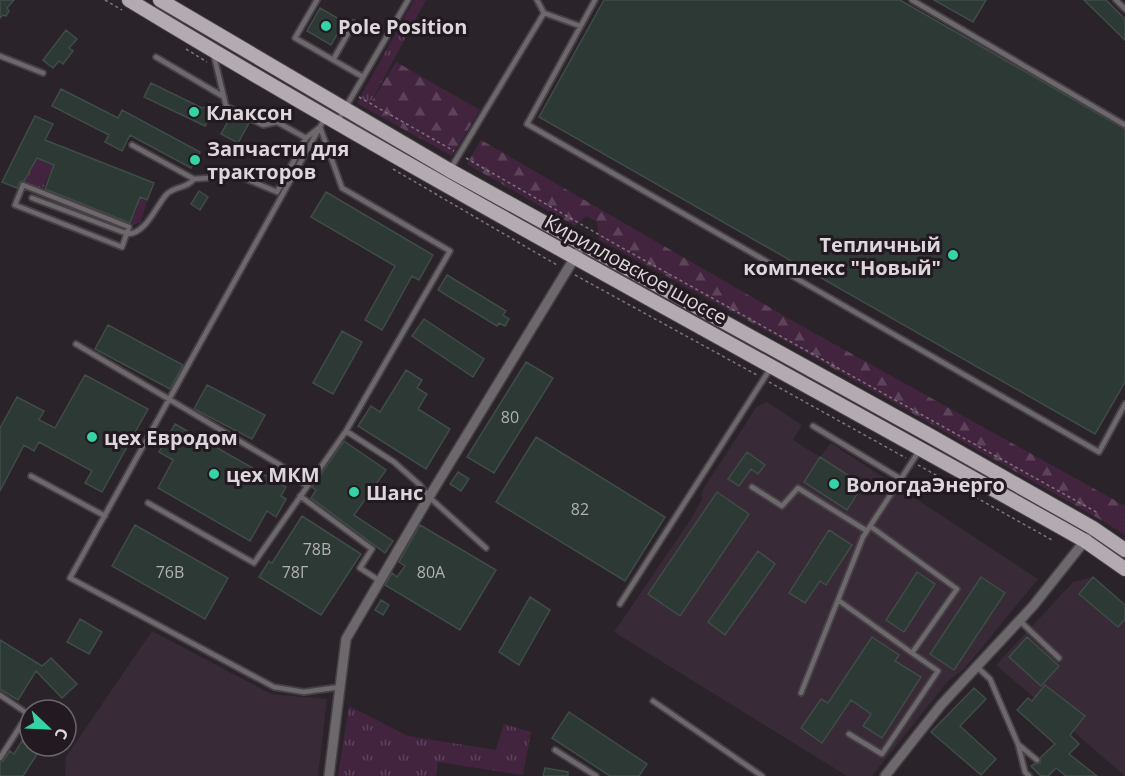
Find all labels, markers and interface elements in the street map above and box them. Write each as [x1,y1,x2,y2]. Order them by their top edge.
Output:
place label: Pole Position [338,13,467,40]
marker: Pole Position [319,19,333,33]
place label: Клаксон [206,99,293,126]
marker: Клаксон [187,105,201,119]
place label: Запчасти для тракторов [207,135,349,185]
marker: Запчасти для тракторов [188,153,202,167]
street label: Кирилловское шоссе [540,208,732,330]
place label: Тепличный комплекс "Новый" [743,231,941,281]
marker: Тепличный комплекс "Новый" [946,248,960,262]
house number: 80 [501,406,519,428]
place label: цех Евродом [104,424,238,451]
marker: цех Евродом [85,430,99,444]
place label: цех МКМ [226,461,320,488]
marker: цех МКМ [207,467,221,481]
place label: ВологдаЭнерго [846,471,1005,498]
marker: ВологдаЭнерго [827,477,841,491]
place label: Шанс [366,479,423,506]
marker: Шанс [347,485,361,499]
house number: 82 [571,498,589,520]
house number: 78В [303,538,331,560]
house number: 76В [156,561,184,583]
house number: 78Г [282,561,308,583]
house number: 80А [417,561,446,583]
north arrow [18,698,78,758]
text: С [50,725,74,743]

